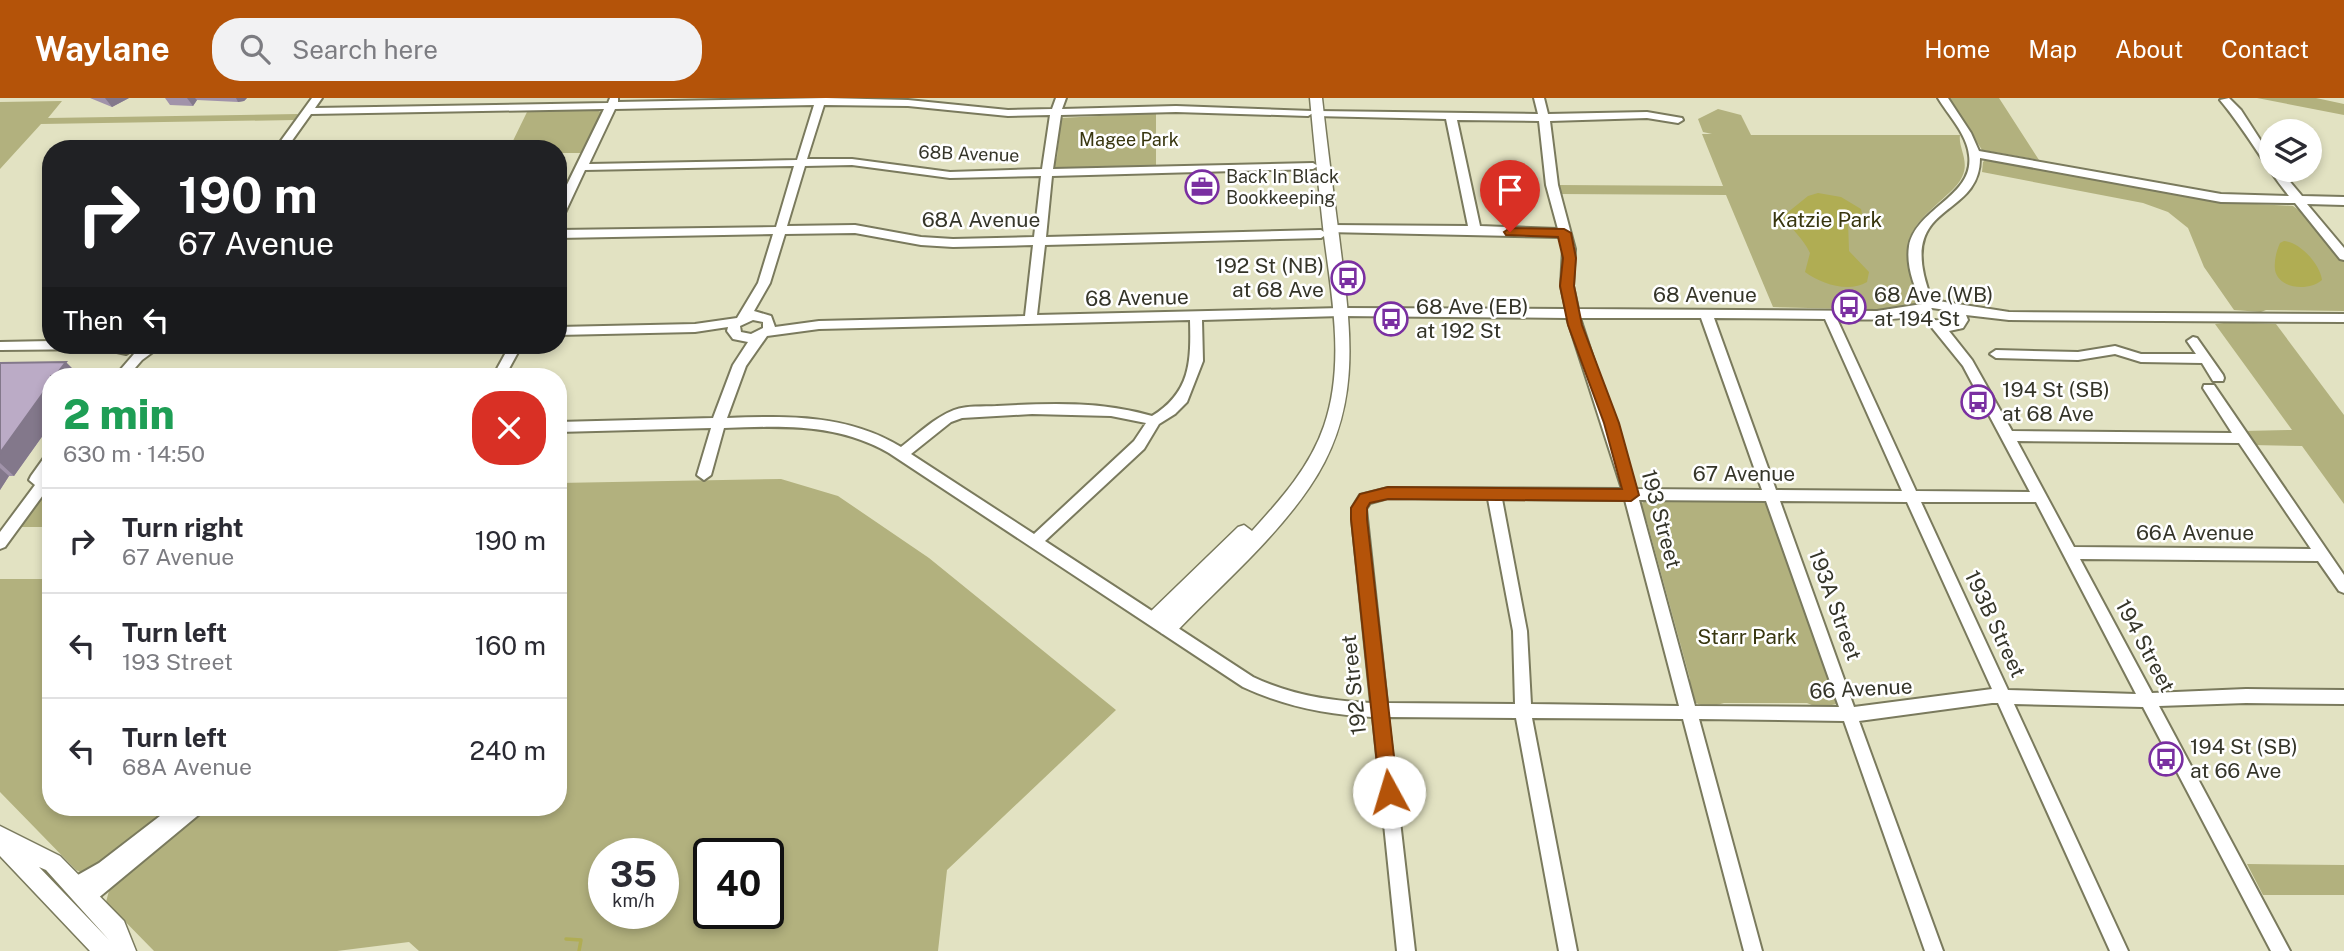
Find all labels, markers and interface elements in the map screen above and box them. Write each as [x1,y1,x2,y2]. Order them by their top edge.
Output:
search box [212,18,702,81]
text: Waylane [35,30,170,68]
icon: search [236,30,274,68]
text: Search here [292,34,438,65]
text: Home [1924,35,1990,63]
text: Map [2028,35,2077,63]
text: About [2115,35,2183,63]
text: Contact [2221,35,2309,63]
map controls [2259,119,2322,182]
button: layers [2259,119,2322,182]
park label: Magee Park [1079,129,1179,150]
street label: 68B Avenue [918,141,1020,166]
pin [1480,160,1540,232]
text: 190 m [178,166,318,224]
place label: Back In Black Bookkeeping [1226,166,1339,208]
icon: right [63,168,154,259]
office icon: Back In Black Bookkeeping [1183,168,1221,206]
icon: arrive [1491,171,1529,209]
street label: 68A Avenue [922,207,1040,232]
park label: Katzie Park [1772,207,1882,232]
text: 67 Avenue [178,225,334,262]
place label: 192 St (NB) at 68 Ave [1215,253,1324,302]
bus stop icon: 192 St (NB) at 68 Ave [1329,259,1367,297]
street label: 68 Avenue [1653,282,1757,307]
place label: 68 Ave (WB) at 194 St [1874,282,1993,331]
street label: 68 Avenue [1085,284,1189,311]
bus stop icon: 68 Ave (WB) at 194 St [1830,288,1868,326]
place label: 68 Ave (EB) at 192 St [1416,294,1528,343]
bus stop icon: 68 Ave (EB) at 192 St [1372,300,1410,338]
icon: left [137,301,175,339]
text: Then [63,305,123,336]
place label: 194 St (SB) at 68 Ave [2002,377,2110,426]
bus stop icon: 194 St (SB) at 68 Ave [1959,383,1997,421]
text: 2 min [63,389,175,438]
button: close [472,391,546,465]
text: 630 m · 14:50 [63,440,205,467]
street label: 67 Avenue [1693,461,1795,486]
street label: 193 Street [1636,467,1687,571]
text: Turn right [122,512,244,543]
street label: 66A Avenue [2136,520,2254,545]
icon: right [63,522,101,560]
text: 190 m [475,525,546,556]
text: 67 Avenue [122,543,234,570]
street label: 193A Street [1804,546,1867,664]
street label: 193B Street [1960,566,2031,681]
street label: 194 Street [2111,595,2180,696]
text: Turn left [122,617,227,648]
park label: Starr Park [1697,624,1797,649]
icon: left [63,627,101,665]
text: 160 m [475,630,546,661]
street label: 192 Street [1336,634,1371,736]
text: 193 Street [122,648,233,675]
street label: 66 Avenue [1809,673,1913,704]
text: Turn left [122,722,227,753]
icon: left [63,732,101,770]
place label: 194 St (SB) at 66 Ave [2190,734,2298,783]
text: 240 m [469,735,546,766]
bus stop icon: 194 St (SB) at 66 Ave [2147,740,2185,778]
text: 68A Avenue [122,753,252,780]
position arrow [1352,755,1426,829]
speed limit sign: 40 [693,838,784,929]
text: 35 [610,854,657,895]
text: km/h [612,890,655,911]

